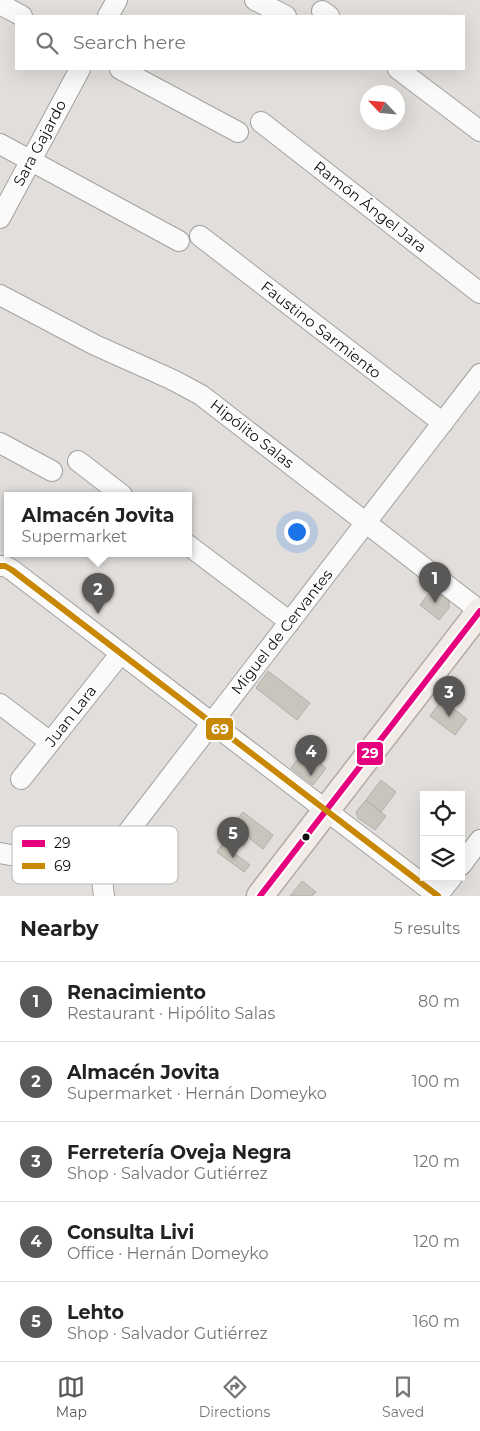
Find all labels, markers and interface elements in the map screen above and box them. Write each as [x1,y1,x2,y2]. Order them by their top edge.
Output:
search box [15,15,465,70]
icon: search [33,29,61,57]
text: Search here [73,31,186,54]
north arrow [360,85,405,130]
street label: Sara Gajardo [9,96,70,189]
street label: Ramón Ángel Jara [310,157,430,257]
street label: Faustino Sarmiento [257,277,385,382]
street label: Hipólito Salas [207,395,298,472]
popup [4,492,192,557]
text: Almacén Jovita [22,504,174,527]
your location [284,519,310,545]
text: Supermarket [22,527,127,546]
pin: 1 [419,562,451,603]
street label: Miguel de Cervantes [227,565,336,698]
pin: 2 [82,573,114,614]
pin: 3 [433,676,465,717]
street label: Juan Lara [40,681,100,751]
line badge: 69 [205,717,234,741]
text: 69 [211,720,229,738]
pin: 4 [295,735,327,776]
line badge: 29 [356,741,384,766]
text: 29 [361,744,379,762]
map controls [420,791,465,881]
button: locate [420,791,465,836]
pin: 5 [217,817,249,858]
legend [12,826,178,884]
unlabelled marker [301,832,311,842]
text: 29 [54,834,70,852]
button: layers [420,836,465,881]
text: 69 [54,857,71,875]
text: Nearby [20,916,99,941]
text: 5 results [394,919,460,938]
text: Renacimiento [67,981,206,1004]
text: 1 [33,992,39,1011]
text: 80 m [418,992,460,1011]
text: Restaurant · Hipólito Salas [67,1004,275,1023]
text: Almacén Jovita [67,1061,220,1084]
text: 2 [31,1072,41,1091]
text: 100 m [412,1072,460,1091]
text: Supermarket · Hernán Domeyko [67,1084,327,1103]
text: Ferretería Oveja Negra [67,1141,292,1164]
text: 3 [31,1152,41,1171]
text: 120 m [413,1152,460,1171]
text: Shop · Salvador Gutiérrez [67,1164,268,1183]
text: Consulta Livi [67,1221,194,1244]
text: 4 [30,1232,42,1251]
text: 120 m [413,1232,460,1251]
text: Office · Hernán Domeyko [67,1244,269,1263]
text: Lehto [67,1301,124,1324]
text: 5 [31,1312,41,1331]
text: 160 m [413,1312,460,1331]
text: Shop · Salvador Gutiérrez [67,1324,268,1343]
tab: Map [56,1373,87,1421]
tab: Directions [199,1373,270,1421]
tab: Saved [382,1373,424,1421]

